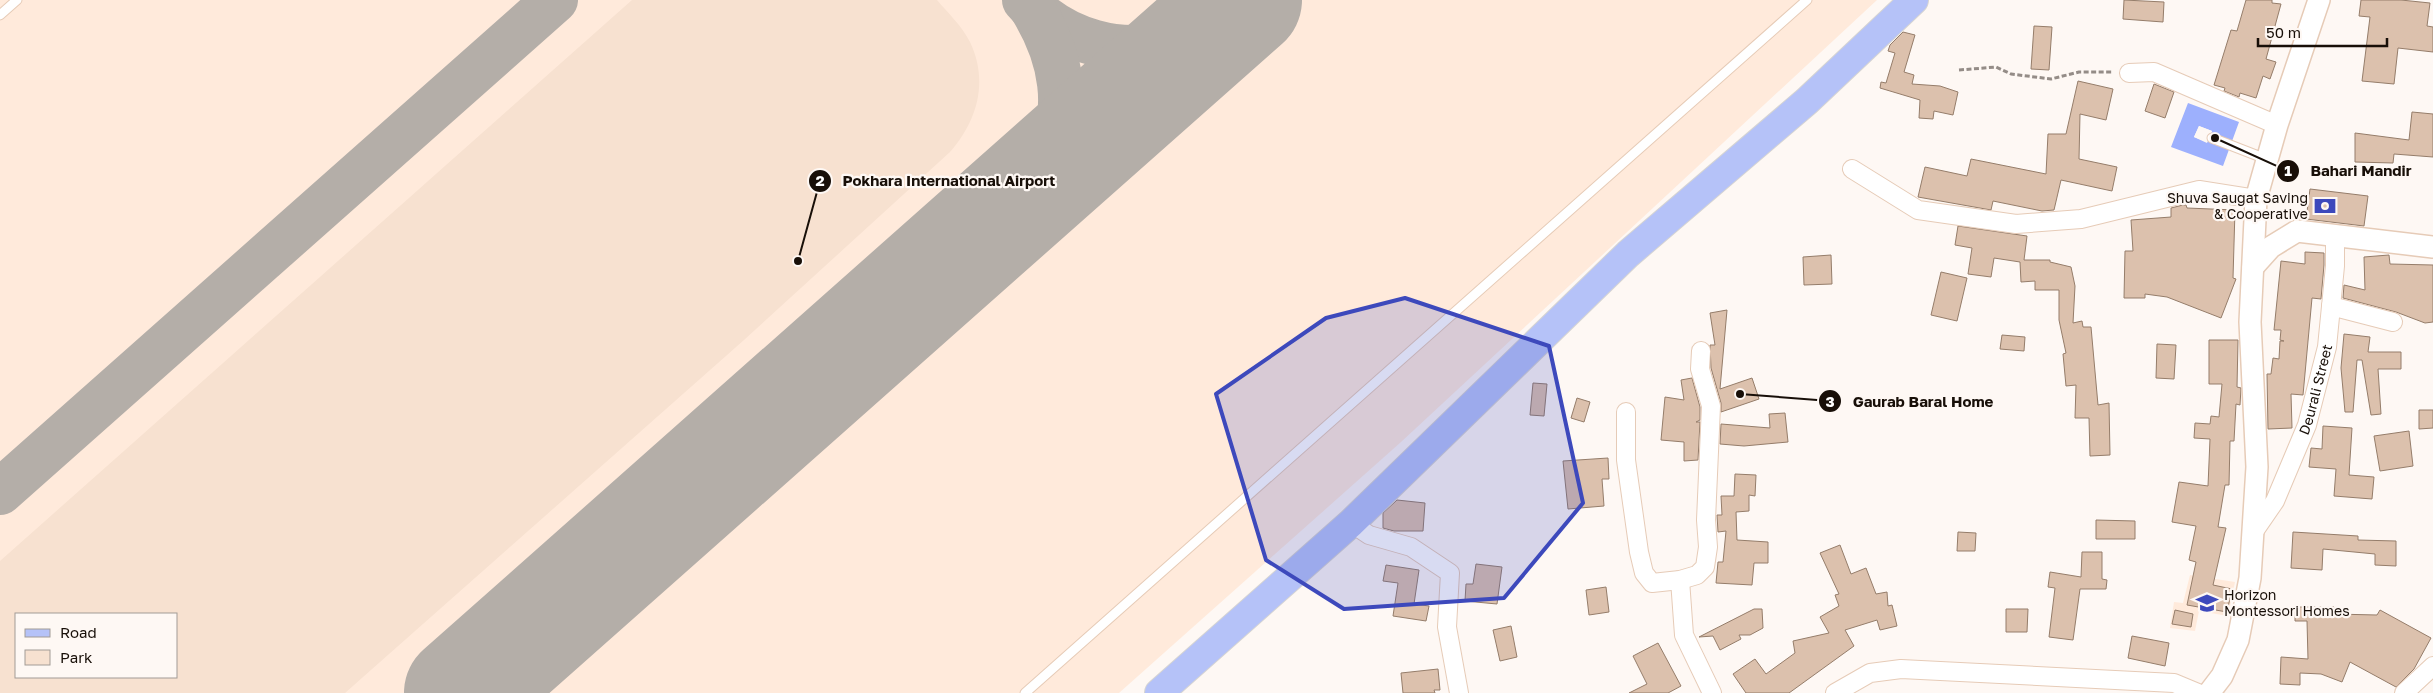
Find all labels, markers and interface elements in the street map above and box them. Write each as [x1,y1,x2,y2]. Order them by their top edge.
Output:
scale bar [2258,15,2387,47]
text: 50 m [2266,23,2301,41]
callout: Bahari Mandir [2275,156,2422,186]
text: 1 [2284,161,2292,179]
text: Bahari Mandir [2310,161,2412,179]
callout: Pokhara International Airport [808,166,1066,196]
text: 2 [815,171,825,189]
text: Pokhara International Airport [843,171,1055,189]
place label: Shuva Saugat Saving & Cooperative [2167,189,2308,222]
bank icon: Shuva Saugat Saving & Cooperative [2312,193,2338,219]
street label: Deurali Street [2295,342,2335,437]
callout: Gaurab Baral Home [1817,386,2003,416]
text: 3 [1825,392,1835,410]
text: Gaurab Baral Home [1853,392,1994,410]
place label: Horizon Montessori Homes [2224,586,2350,619]
school or university icon: Horizon Montessori Homes [2194,590,2220,616]
legend [15,613,178,678]
text: Road [60,623,97,641]
text: Park [60,648,93,666]

